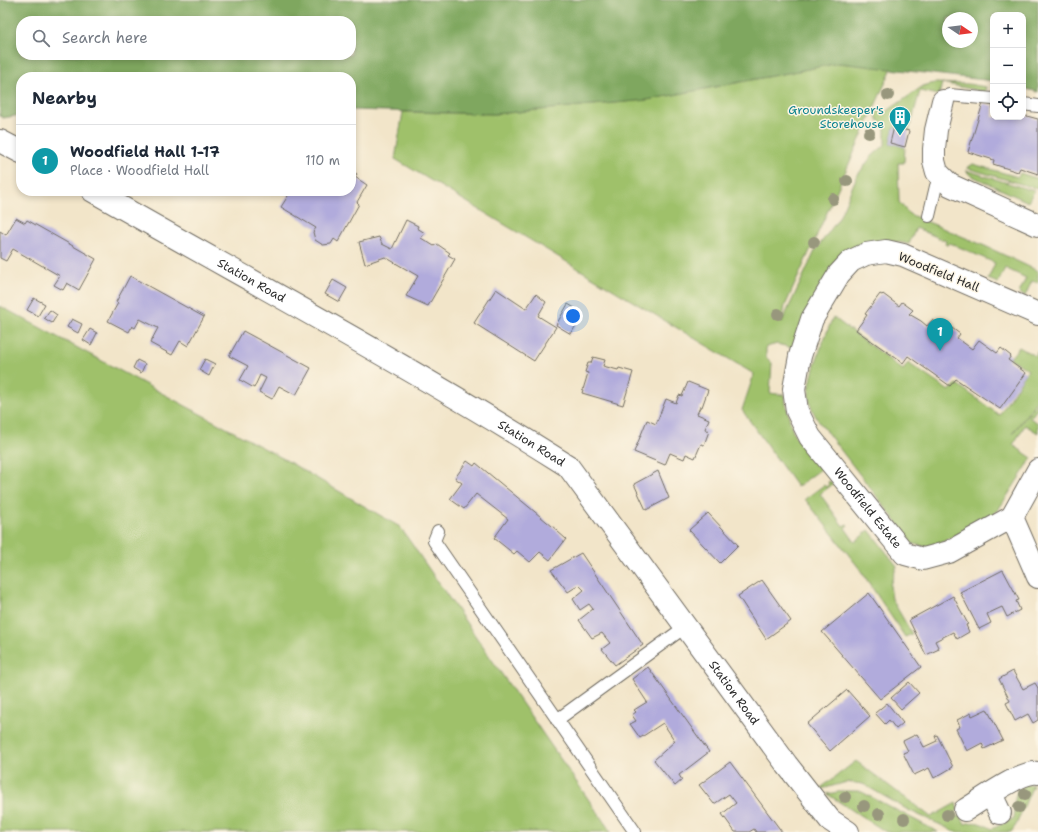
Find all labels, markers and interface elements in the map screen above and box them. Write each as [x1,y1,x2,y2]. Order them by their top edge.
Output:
north arrow [942,12,978,48]
map controls [990,12,1026,120]
button: + [990,12,1026,48]
search box [16,16,356,60]
icon: search [30,27,52,49]
text: Search here [62,28,148,48]
button: − [990,48,1026,84]
button: locate [990,84,1026,120]
text: Nearby [32,87,97,109]
place label: Groundskeeper's Storehouse [788,102,884,132]
building icon: Groundskeeper's Storehouse [887,104,913,137]
text: Woodfield Hall 1-17 [70,142,220,162]
text: 1 [42,152,48,169]
text: 110 m [305,152,340,169]
text: Place · Woodfield Hall [70,162,209,179]
street label: Woodfield Hall [896,248,982,296]
street label: Station Road [214,255,289,306]
your location [563,306,583,326]
pin: 1 [927,318,953,351]
street label: Station Road [495,417,568,470]
street label: Woodfield Estate [830,464,906,552]
street label: Station Road [705,657,763,728]

